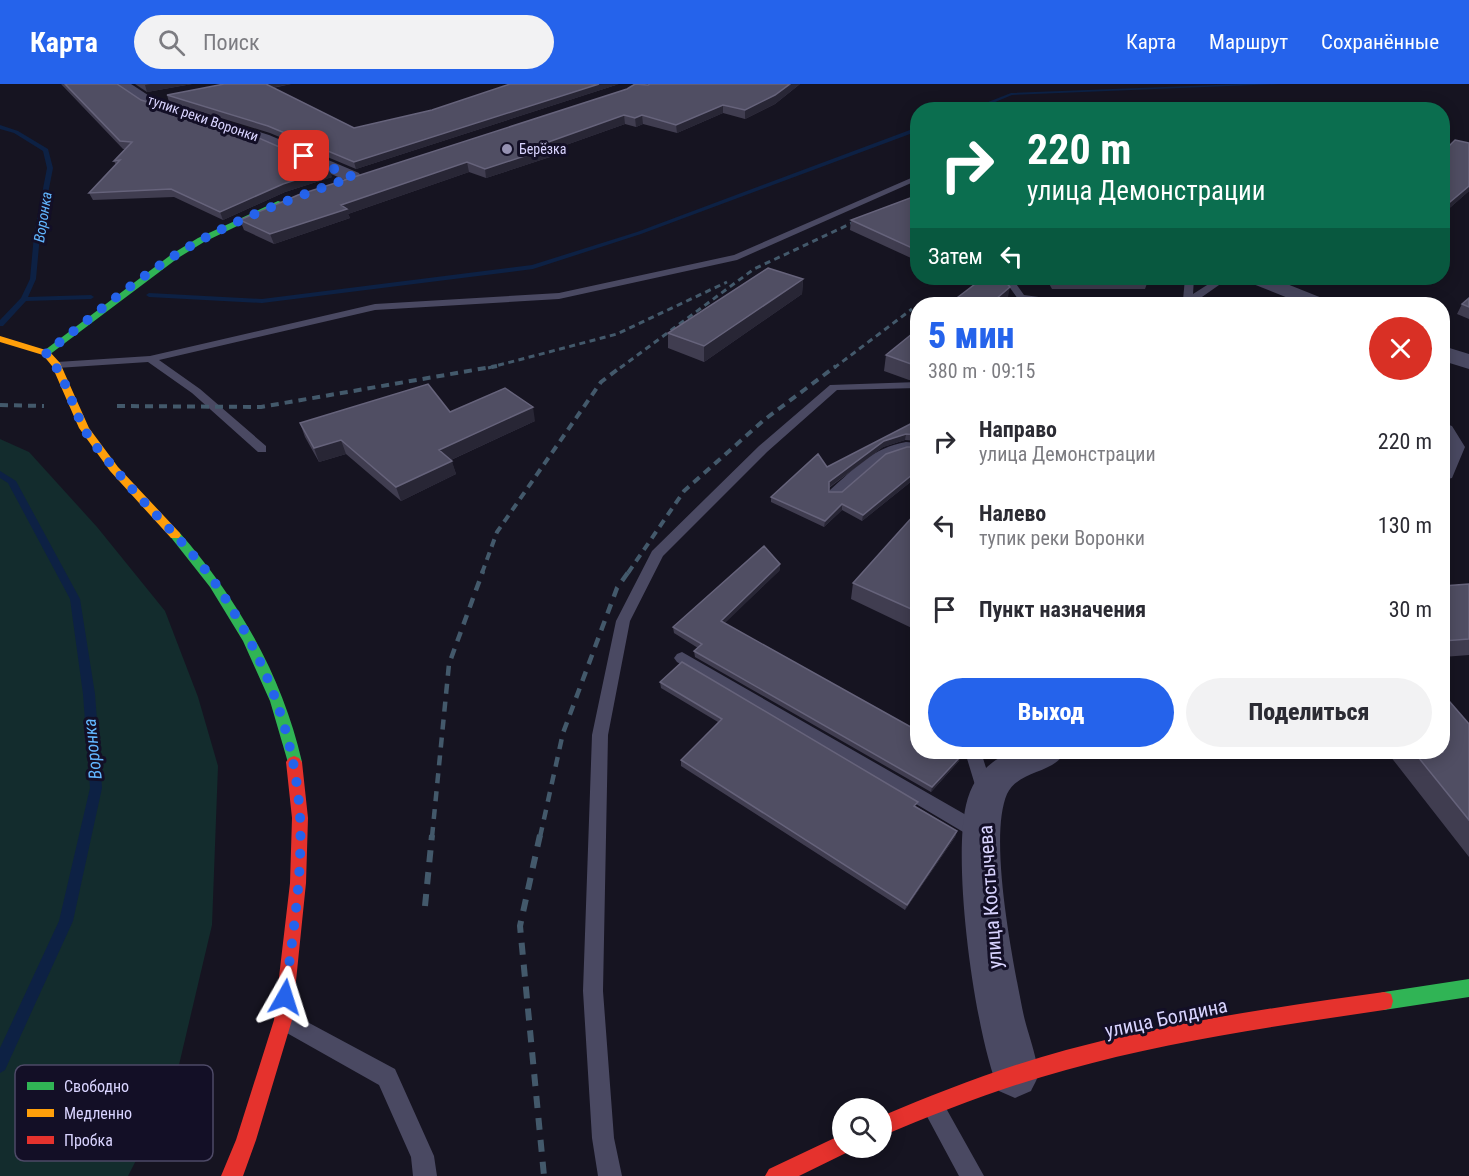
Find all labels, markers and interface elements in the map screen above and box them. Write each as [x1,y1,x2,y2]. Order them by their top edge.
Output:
search box [134,15,554,69]
text: Карта [30,26,98,59]
icon: search [155,26,188,59]
text: Поиск [203,30,260,55]
text: Карта [1126,30,1176,54]
text: Маршрут [1209,30,1288,54]
text: Сохранённые [1321,30,1439,54]
street label: тупик реки Воронки [145,92,261,144]
text: 220 m [1027,125,1132,174]
icon: right [928,126,1006,204]
pin [278,130,329,181]
icon: arrive [287,139,320,172]
place label: Берёзка [519,141,566,157]
marker: Берёзка [500,142,514,156]
text: улица Демонстрации [1027,175,1266,207]
water label: Воронка [30,190,56,244]
icon: left [995,240,1028,273]
text: Затем [928,244,983,269]
text: 5 мин [928,315,1014,357]
button: close [1369,317,1432,380]
text: 380 m · 09:15 [928,359,1035,383]
text: Направо [979,417,1057,442]
icon: right [928,425,961,458]
text: 220 m [1378,429,1432,454]
text: улица Демонстрации [979,442,1156,466]
text: Налево [979,501,1046,526]
icon: left [928,509,961,542]
text: 130 m [1378,513,1432,538]
text: тупик реки Воронки [979,526,1145,550]
icon: arrive [928,593,961,626]
text: Пункт назначения [979,597,1146,622]
text: 30 m [1389,597,1432,622]
button: Выход [928,678,1174,747]
button: Поделиться [1186,678,1432,747]
water label: Воронка [78,717,106,781]
street label: улица Костычева [973,824,1007,970]
position arrow [253,965,317,1029]
street label: улица Болдина [1103,993,1229,1043]
legend [15,1065,213,1161]
text: Свободно [64,1077,129,1096]
map controls [832,1098,892,1158]
button: search [832,1098,892,1158]
text: Медленно [64,1104,132,1123]
text: Пробка [64,1131,113,1150]

